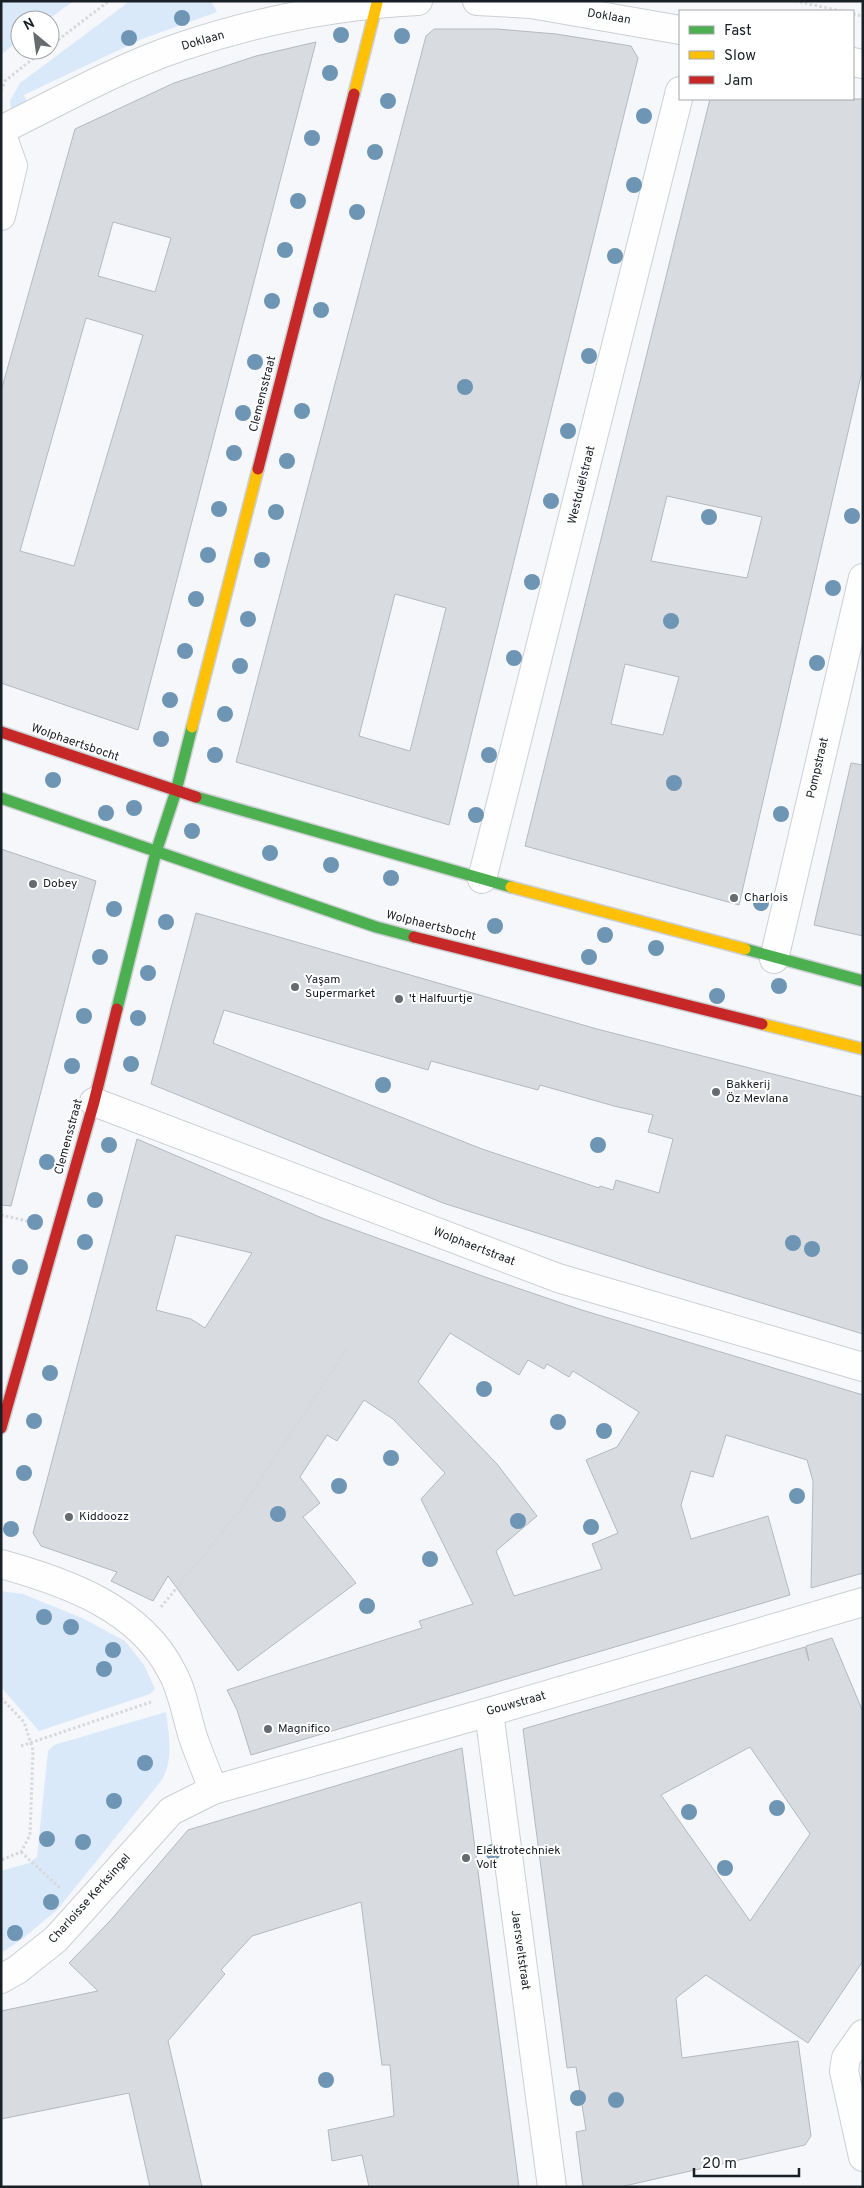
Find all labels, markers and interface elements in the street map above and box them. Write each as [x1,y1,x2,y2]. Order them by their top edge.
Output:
street label: Doklaan [586,5,632,29]
north arrow [10,10,60,60]
legend [679,10,854,100]
text: N [21,15,38,35]
text: Fast [724,22,752,41]
street label: Doklaan [180,27,226,55]
text: Slow [724,47,756,66]
text: Jam [724,72,753,91]
street label: Clemensstraat [246,354,280,434]
street label: Westduëlstraat [565,444,599,526]
street label: Wolphaertsbocht [29,720,121,766]
street label: Pompstraat [803,736,833,800]
place label: Dobey [43,876,77,892]
marker: Dobey [27,878,39,890]
place label: Charlois [744,890,788,906]
marker: Charlois [728,892,740,904]
street label: Wolphaertsbocht [384,907,478,945]
place label: Yaşam Supermarket [305,972,375,1002]
marker: Yaşam Supermarket [289,981,301,993]
place label: 't Halfuurtje [409,991,473,1007]
marker: 't Halfuurtje [393,993,405,1005]
place label: Bakkerij Öz Mevlana [726,1077,788,1107]
marker: Bakkerij Öz Mevlana [710,1086,722,1098]
street label: Clemensstraat [51,1097,87,1177]
street label: Wolphaertstraat [431,1224,517,1270]
place label: Kiddoozz [79,1509,129,1525]
marker: Kiddoozz [63,1511,75,1523]
street label: Gouwstraat [484,1688,548,1720]
place label: Magnifico [278,1721,331,1737]
marker: Magnifico [262,1723,274,1735]
place label: Elektrotechniek Volt [476,1843,561,1873]
street label: Charloisse Kerksingel [45,1851,135,1947]
marker: Elektrotechniek Volt [460,1852,472,1864]
street label: Jaersveltstraat [506,1909,534,1991]
scale bar [694,2146,799,2178]
text: 20 m [702,2155,737,2174]

